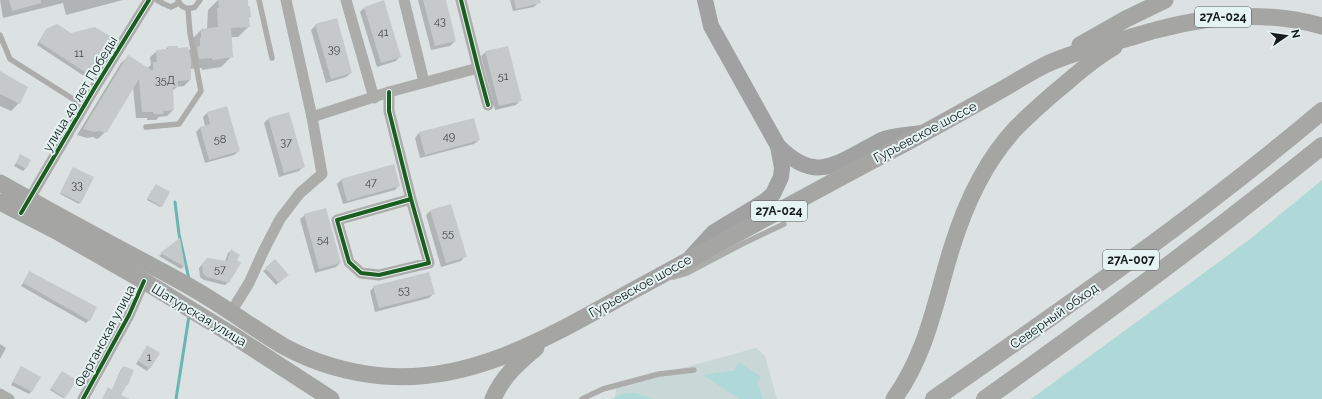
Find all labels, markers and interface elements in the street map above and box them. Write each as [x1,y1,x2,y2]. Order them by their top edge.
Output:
road number: 27А-024 [1195,7,1251,27]
house number: 43 [434,15,446,28]
north arrow [1266,16,1306,56]
house number: 41 [378,26,389,39]
text: N [1288,28,1303,39]
street label: улица 40 лет Победы [40,34,120,154]
house number: 39 [328,43,340,56]
house number: 11 [74,47,84,60]
house number: 51 [498,70,509,83]
house number: 35Д [155,74,175,87]
street label: Гурьевское шоссе [871,98,980,166]
house number: 49 [443,130,455,143]
house number: 58 [214,133,226,146]
house number: 37 [280,136,292,149]
house number: 47 [365,176,377,189]
house number: 33 [71,179,83,192]
road number: 27А-024 [751,201,807,221]
house number: 55 [442,227,454,240]
house number: 54 [317,233,329,246]
road number: 27А-007 [1103,250,1159,270]
street label: Гурьевское шоссе [586,251,694,320]
house number: 57 [214,263,226,276]
street label: Северный обход [1007,280,1101,352]
street label: Шатурская улица [149,281,249,349]
street label: Ферганская улица [72,282,138,390]
house number: 53 [398,284,410,297]
house number: 1 [147,351,152,364]

